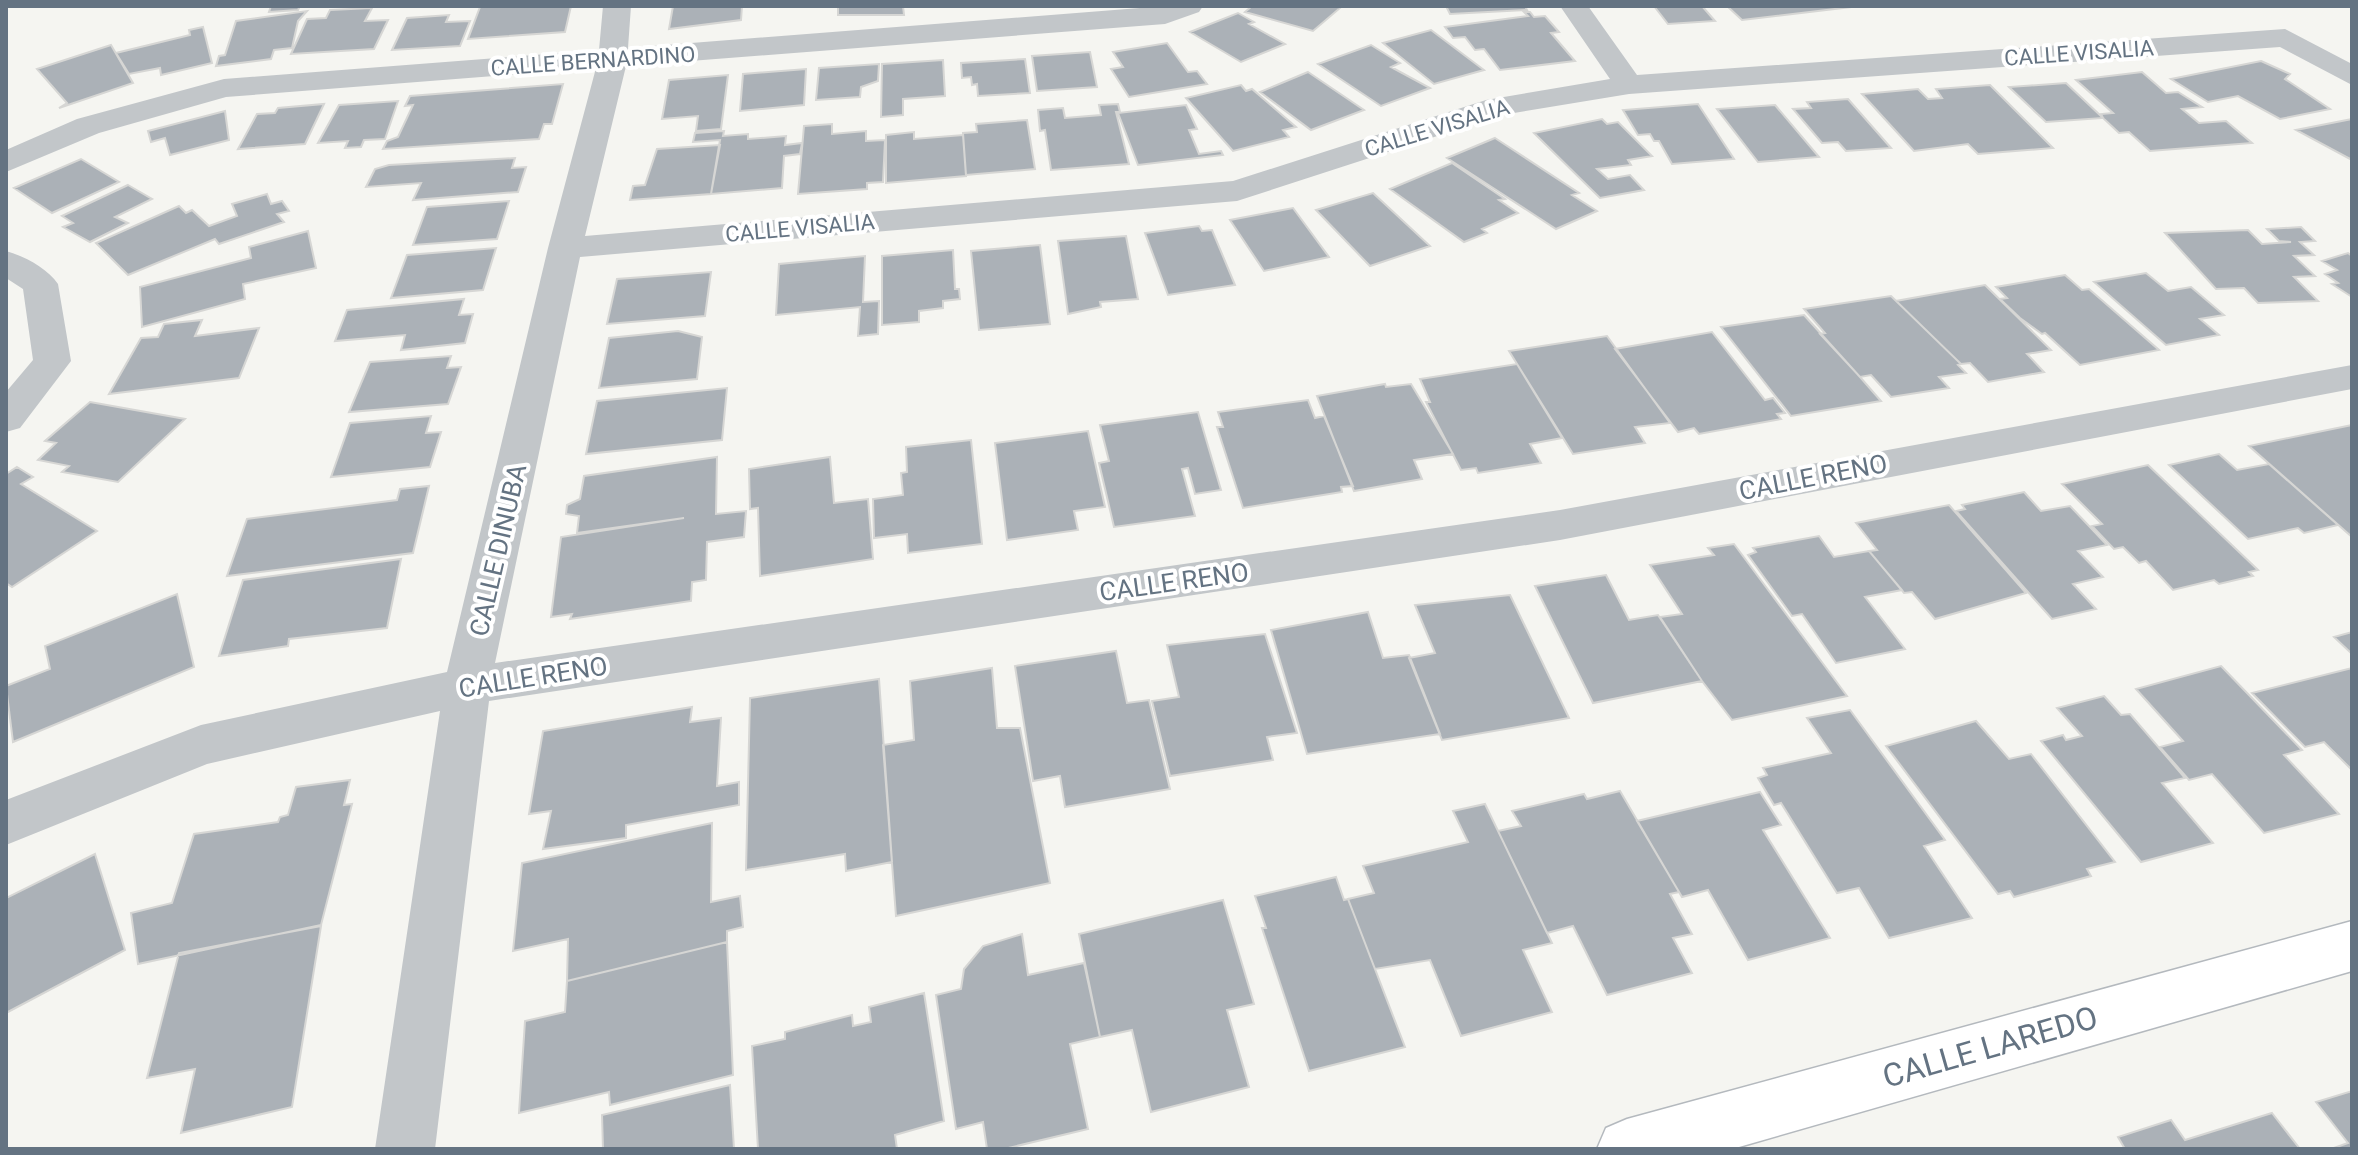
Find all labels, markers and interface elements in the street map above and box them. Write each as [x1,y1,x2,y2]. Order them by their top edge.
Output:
street label: CALLE VISALIA [2003,35,2155,71]
street label: CALLE BERNARDINO [490,41,696,81]
street label: CALLE VISALIA [1362,94,1513,162]
street label: CALLE VISALIA [724,209,876,247]
street label: CALLE RENO [1736,448,1890,506]
street label: CALLE DINUBA [464,461,532,639]
street label: CALLE RENO [1097,557,1251,607]
street label: CALLE RENO [456,650,610,704]
street label: CALLE LAREDO [1878,998,2102,1096]

